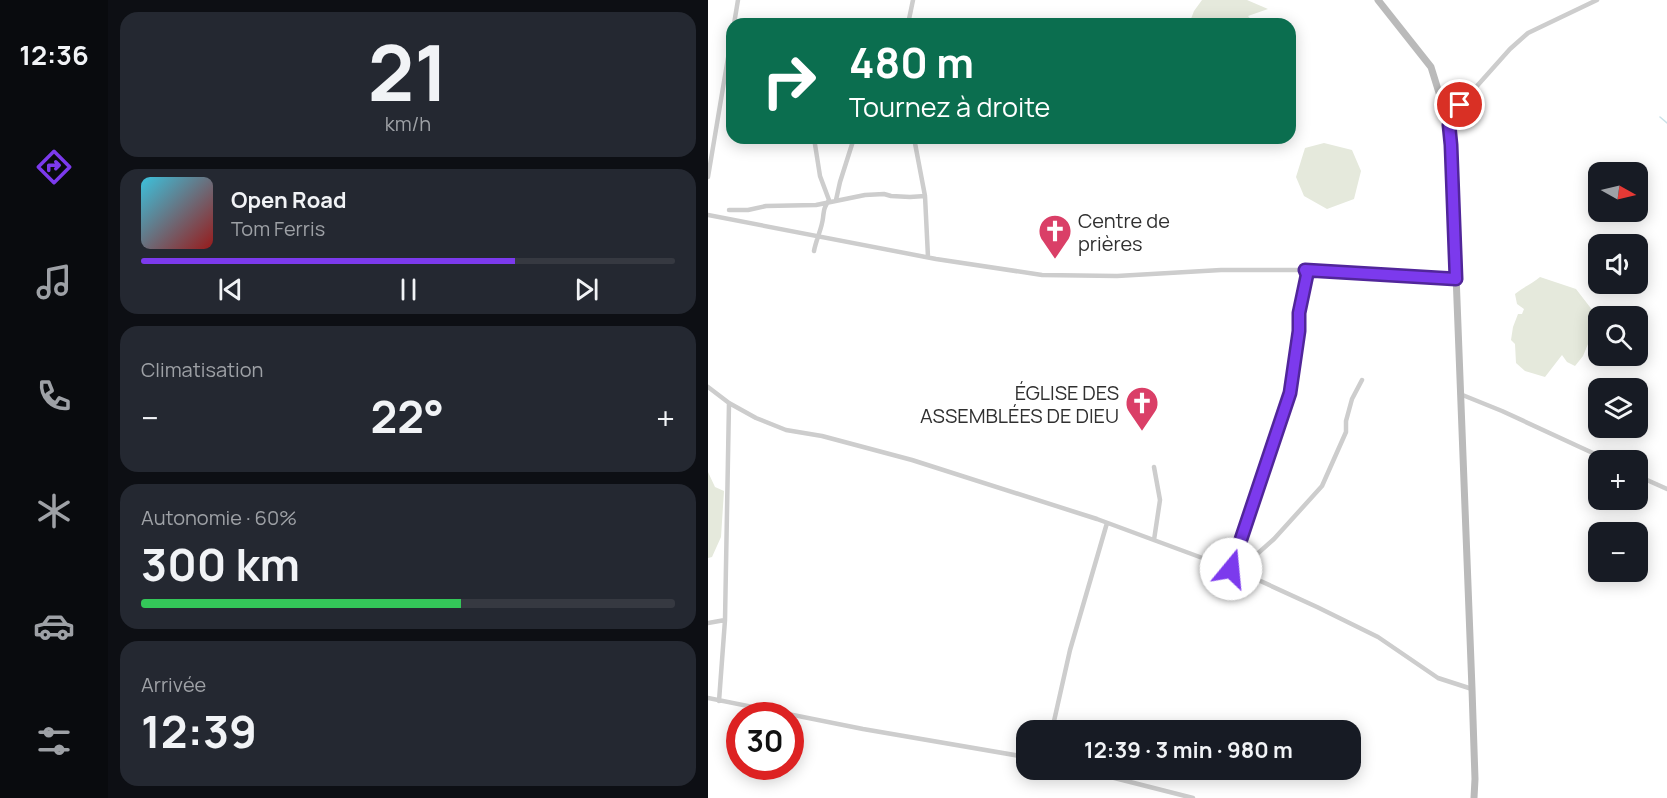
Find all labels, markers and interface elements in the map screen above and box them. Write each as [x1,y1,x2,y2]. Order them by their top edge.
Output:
text: 21 [368,18,448,124]
text: 480 m [849,33,974,91]
text: 12:36 [19,36,89,73]
icon: right [750,42,828,120]
pin [1434,79,1485,130]
text: Tournez à droite [849,88,1050,125]
icon: arrive [1443,88,1476,121]
text: km/h [385,110,431,137]
icon: directions [33,146,75,188]
north arrow [1588,162,1648,222]
map controls [1588,162,1648,582]
text: Open Road [231,185,346,215]
place label: Centre de prières [1078,207,1170,257]
church icon: Centre de prières [1037,213,1073,260]
text: Tom Ferris [231,215,325,242]
button: sound [1588,234,1648,294]
icon: music [33,261,75,303]
icon: previous [214,273,247,306]
icon: pause [392,273,425,306]
icon: next [570,273,603,306]
button: search [1588,306,1648,366]
text: Climatisation [141,356,263,383]
icon: phone [33,375,75,417]
button: layers [1588,378,1648,438]
place label: ÉGLISE DES ASSEMBLÉES DE DIEU [920,379,1119,429]
text: 22° [370,385,444,447]
church icon: ÉGLISE DES ASSEMBLÉES DE DIEU [1124,385,1160,432]
text: − [141,395,159,440]
text: + [656,395,675,440]
button: + [1588,450,1648,510]
icon: climate [33,490,75,532]
text: Autonomie · 60% [141,504,297,531]
button: − [1588,522,1648,582]
text: 300 km [141,533,300,595]
position arrow [1199,537,1263,601]
icon: car [33,605,75,647]
text: Arrivée [141,671,206,698]
text: 12:39 [141,700,257,762]
speed limit sign: 30 [726,702,804,780]
icon: filters [33,720,75,762]
text: 12:39 · 3 min · 980 m [1084,735,1293,765]

